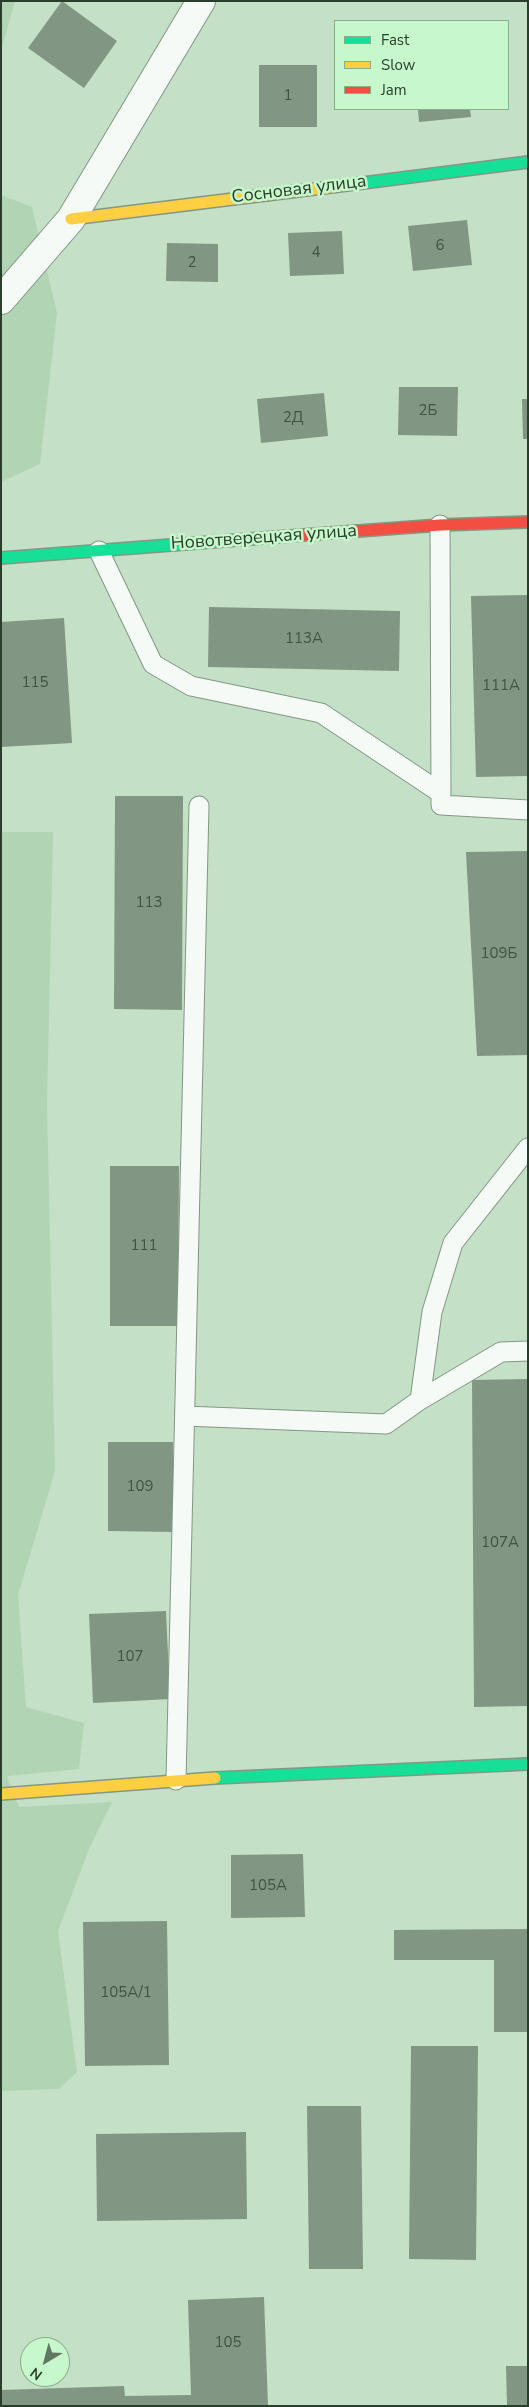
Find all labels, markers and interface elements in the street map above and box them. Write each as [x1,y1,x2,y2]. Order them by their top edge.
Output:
legend [334,20,509,110]
text: Fast [381,30,409,50]
text: Slow [381,55,415,75]
text: Jam [381,80,407,100]
house number: 1 [284,87,292,105]
street label: Сосновая улица [230,171,368,209]
house number: 6 [436,237,444,255]
house number: 4 [312,244,320,262]
house number: 2 [188,254,196,272]
house number: 2Б [419,402,437,420]
house number: 2Д [283,409,303,427]
street label: Новотверецкая улица [170,521,358,555]
house number: 113А [285,630,323,648]
house number: 115 [22,674,48,692]
house number: 111А [482,677,520,695]
house number: 113 [136,894,162,912]
house number: 109Б [481,945,517,963]
house number: 111 [131,1237,157,1255]
house number: 109 [127,1478,153,1496]
house number: 107А [481,1534,519,1552]
house number: 107 [117,1648,143,1666]
house number: 105А [249,1877,287,1895]
house number: 105А/1 [100,1984,152,2002]
house number: 105 [215,2334,241,2352]
north arrow [20,2337,70,2387]
text: N [26,2363,46,2384]

